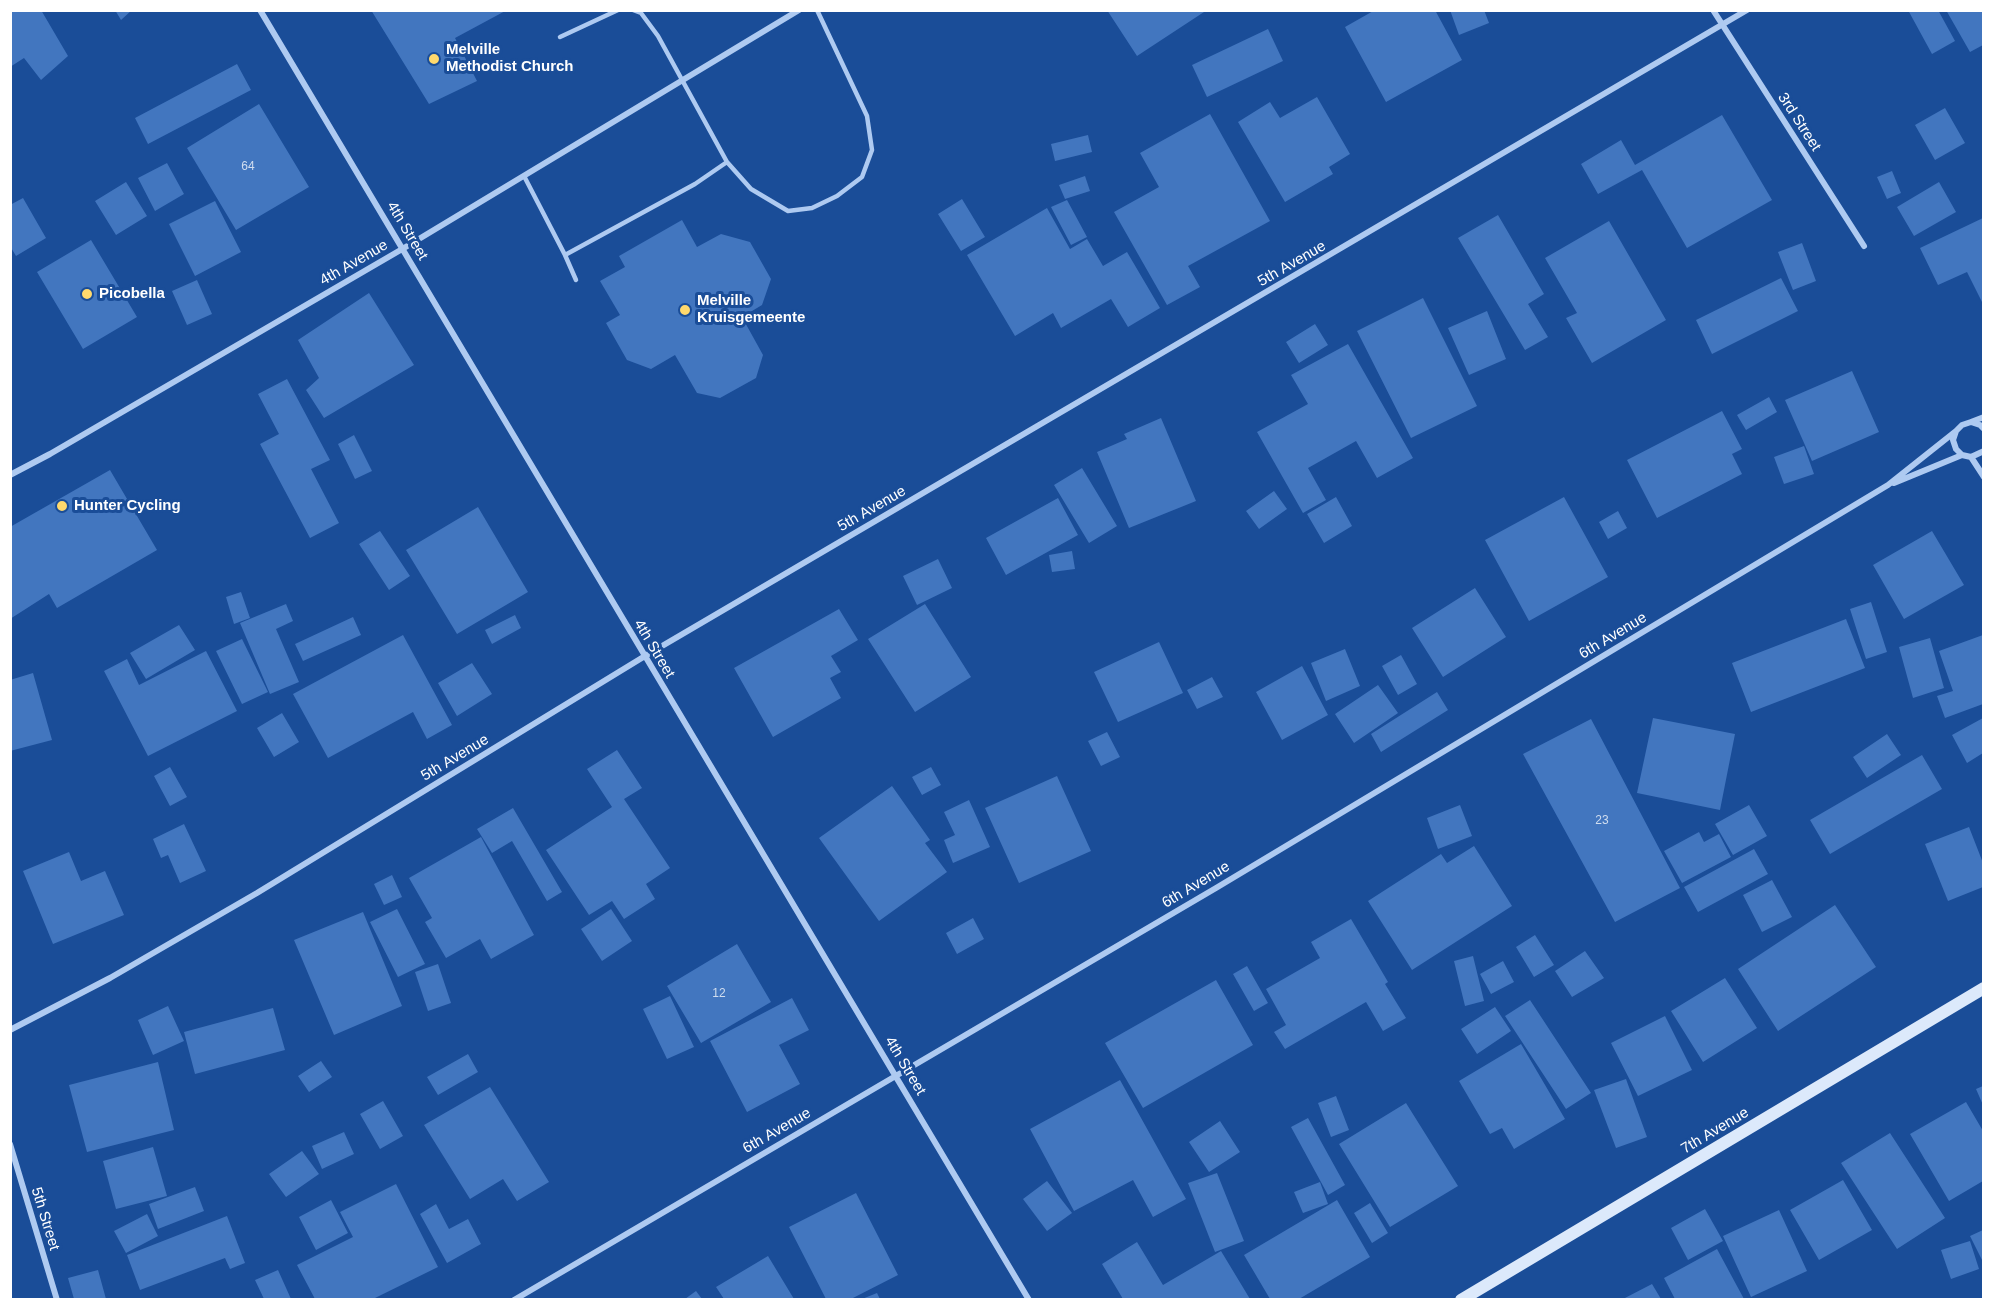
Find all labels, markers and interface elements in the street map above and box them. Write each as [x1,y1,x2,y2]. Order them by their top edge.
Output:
place label: Melville Methodist Church [446,41,573,76]
marker: Melville Methodist Church [427,52,441,66]
street label: 3rd Street [1774,89,1824,155]
house number: 64 [241,160,255,174]
street label: 4th Street [383,198,431,264]
street label: 4th Avenue [317,236,391,290]
street label: 5th Avenue [1255,237,1329,291]
place label: Picobella [99,285,165,303]
marker: Picobella [80,287,94,301]
place label: Melville Kruisgemeente [697,292,805,327]
marker: Melville Kruisgemeente [678,303,692,317]
street label: 5th Avenue [835,482,909,536]
place label: Hunter Cycling [74,497,181,515]
marker: Hunter Cycling [55,499,69,513]
street label: 6th Avenue [1576,609,1650,663]
street label: 4th Street [630,616,678,682]
street label: 5th Avenue [418,731,492,785]
house number: 23 [1595,814,1609,828]
street label: 6th Avenue [1159,858,1233,912]
house number: 12 [712,987,726,1001]
street label: 4th Street [881,1033,929,1099]
street label: 6th Avenue [740,1104,814,1158]
street label: 7th Avenue [1678,1104,1752,1158]
street label: 5th Street [27,1185,63,1253]

